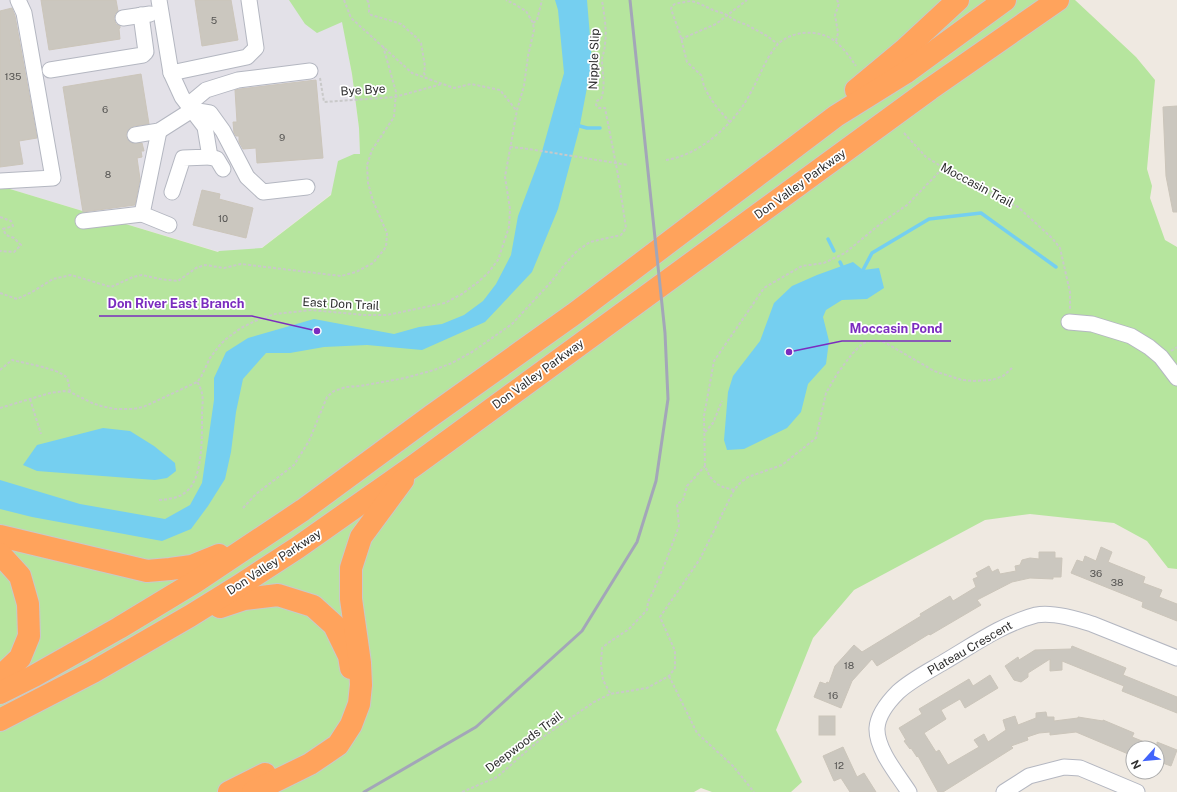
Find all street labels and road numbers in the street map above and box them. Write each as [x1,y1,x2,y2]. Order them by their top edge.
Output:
street label: Nipple Slip [586,28,602,90]
street label: Bye Bye [340,81,386,99]
street label: Don Valley Parkway [752,146,849,222]
street label: Moccasin Trail [938,160,1016,210]
street label: East Don Trail [302,295,380,313]
street label: Don Valley Parkway [490,336,587,412]
street label: Don Valley Parkway [224,526,324,598]
street label: Plateau Crescent [925,618,1015,678]
street label: Deepwoods Trail [483,708,565,775]

